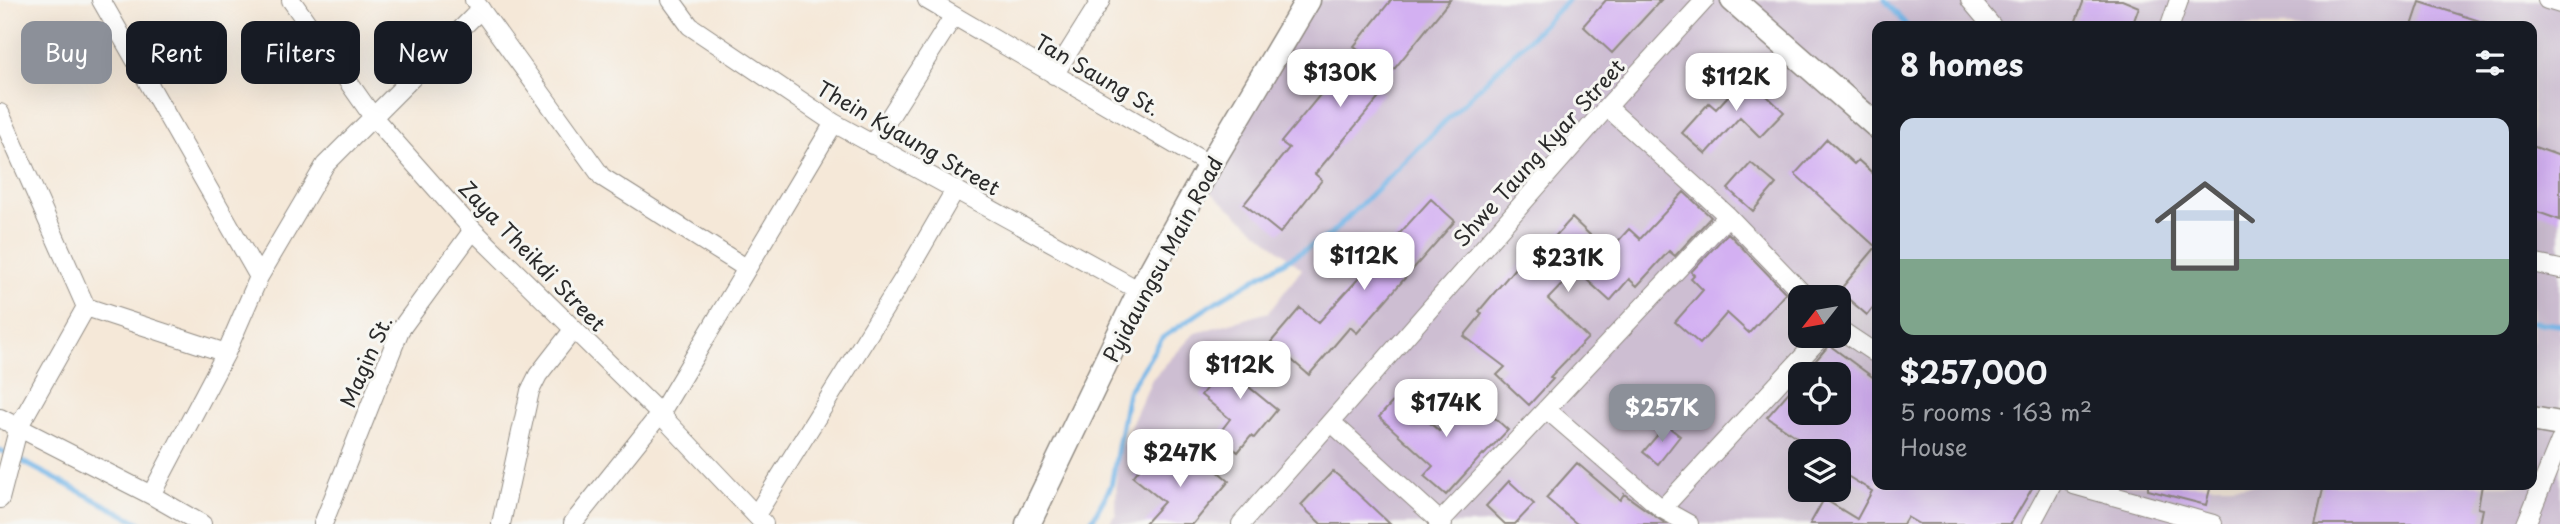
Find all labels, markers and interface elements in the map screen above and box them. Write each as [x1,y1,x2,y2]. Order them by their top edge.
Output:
chip: Buy [21,21,112,84]
chip: Rent [126,21,227,84]
chip: Filters [241,21,360,84]
chip: New [374,21,472,84]
street label: Tan Saung St. [1029,25,1167,123]
text: 8 homes [1900,41,2023,86]
icon: filters [2471,44,2509,82]
pin: $130K [1291,50,1389,109]
street label: Shwe Taung Kyar Street [1445,51,1631,253]
text: $130K [1303,54,1377,89]
pin: $112K [1687,54,1785,113]
text: $112K [1702,58,1770,93]
street label: Thein Kyaung Street [811,71,1007,203]
street label: Pyidaungsu Main Road [1094,150,1230,368]
icon: home [2142,163,2268,289]
street label: Zaya Theikdi Street [452,172,614,338]
pin: $112K [1315,232,1413,292]
pin: $231K [1519,234,1617,294]
text: $112K [1330,237,1398,272]
text: $231K [1532,239,1604,274]
north arrow [1788,285,1852,348]
map controls [1788,285,1851,502]
street label: Magin St. [331,310,399,412]
pin: $112K [1191,342,1289,401]
text: $112K [1206,346,1274,381]
text: $257,000 [1900,349,2047,394]
button: locate [1788,362,1851,425]
pin: $174K [1397,380,1495,439]
text: $174K [1411,384,1481,419]
pin: $257K [1613,384,1711,444]
text: $257K [1625,389,1699,424]
text: 5 rooms · 163 m² [1900,394,2092,429]
text: House [1900,429,1967,464]
pin: $247K [1131,430,1229,489]
text: $247K [1143,434,1217,469]
button: layers [1788,439,1851,502]

